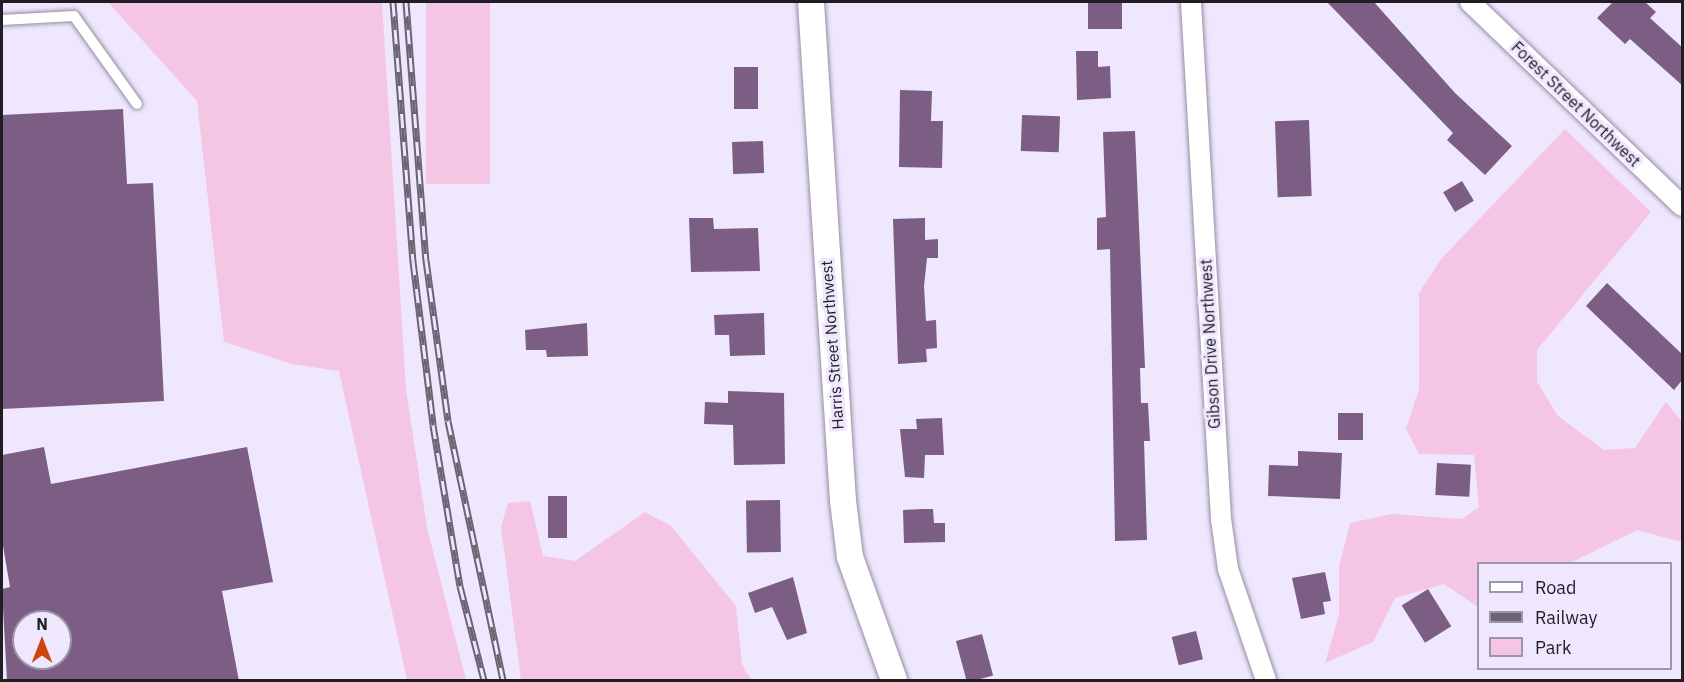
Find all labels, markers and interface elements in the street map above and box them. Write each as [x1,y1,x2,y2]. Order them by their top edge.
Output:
street label: Forest Street Northwest [1507,37,1645,171]
street label: Gibson Drive Northwest [1196,259,1224,429]
street label: Harris Street Northwest [816,260,848,430]
legend [1477,562,1672,670]
text: Road [1535,576,1576,599]
text: Railway [1535,606,1597,629]
north arrow [12,610,72,670]
text: N [36,614,48,634]
text: Park [1535,636,1571,659]

